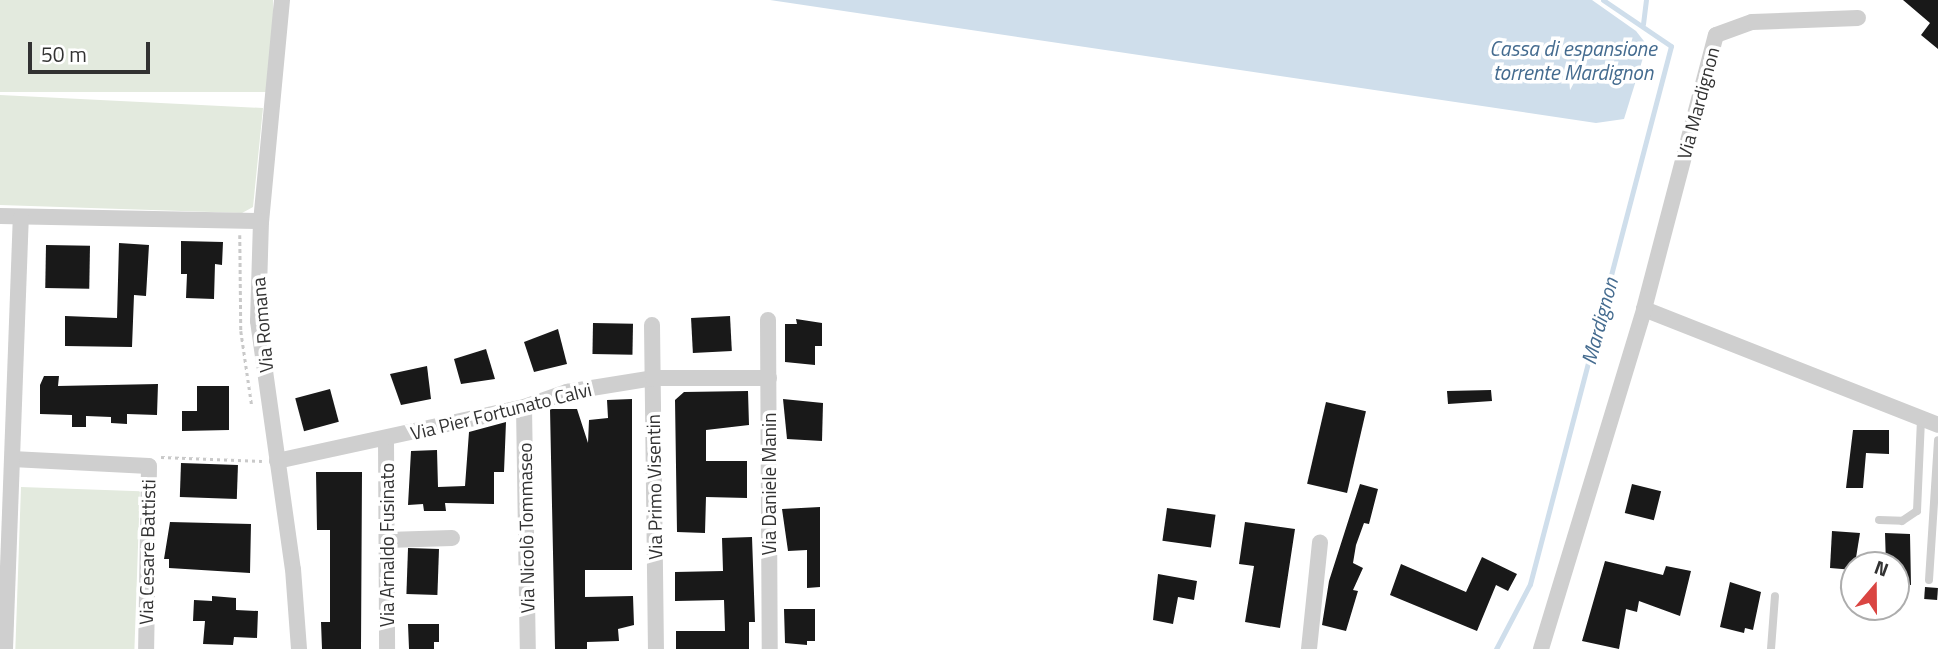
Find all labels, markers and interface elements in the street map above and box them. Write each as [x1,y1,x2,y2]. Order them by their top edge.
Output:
scale bar [32,28,154,72]
water label: Cassa di espansione torrente Mardignon [1489,35,1657,85]
text: 50 m [41,38,87,70]
street label: Via Mardignon [1672,44,1724,162]
water label: Mardignon [1575,275,1623,367]
street label: Via Romana [246,276,278,374]
street label: Via Pier Fortunato Calvi [408,377,594,445]
street label: Via Daniele Manin [758,413,780,555]
street label: Via Primo Visentin [641,414,667,560]
street label: Via Nicolò Tommaseo [513,442,539,614]
street label: Via Arnaldo Fusinato [376,463,398,627]
street label: Via Cesare Battisti [134,479,160,625]
north arrow [1840,551,1910,621]
text: N [1871,552,1893,584]

